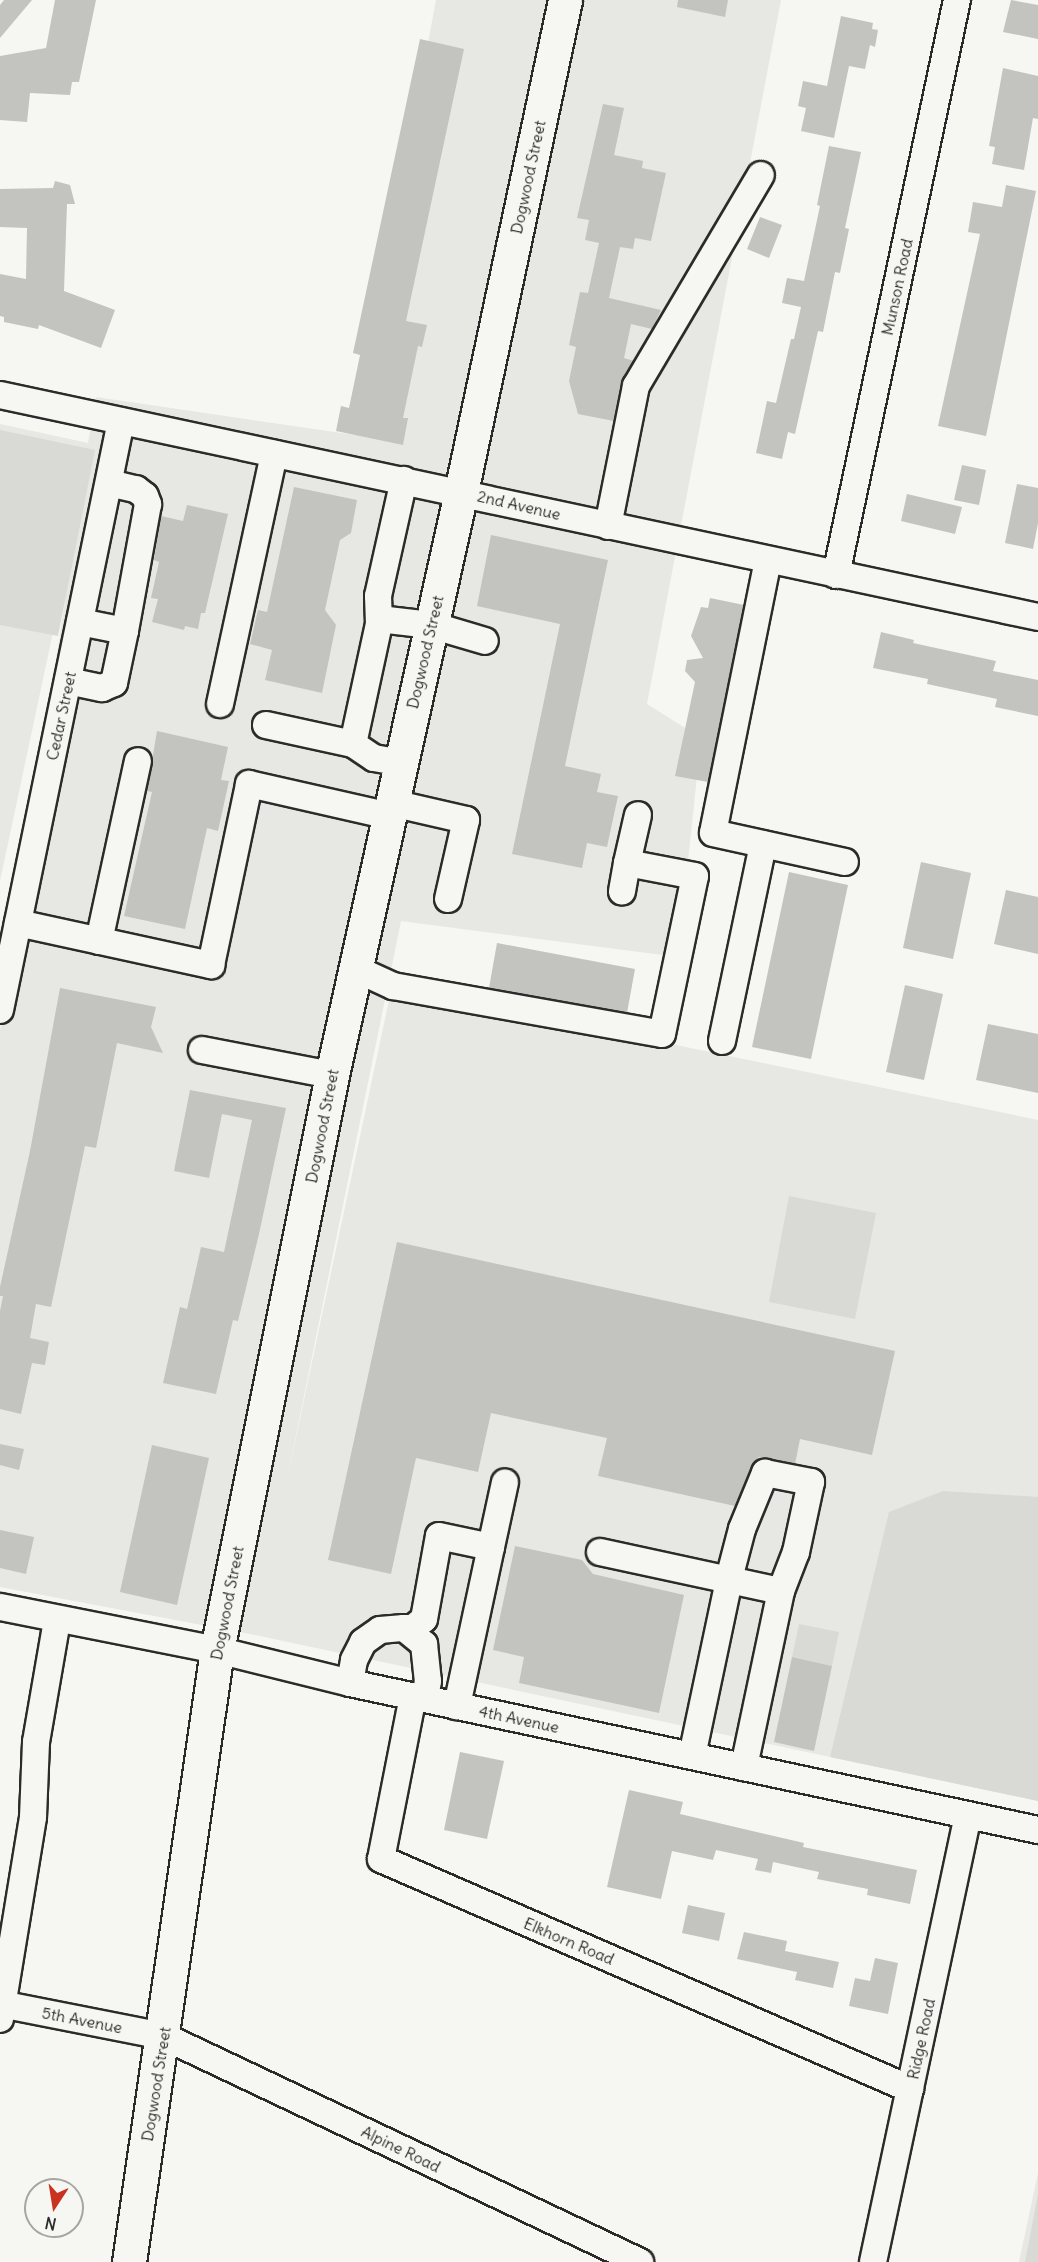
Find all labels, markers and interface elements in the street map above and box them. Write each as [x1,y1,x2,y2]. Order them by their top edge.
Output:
street label: Dogwood Street [507,118,549,236]
street label: Munson Road [877,237,917,337]
street label: 2nd Avenue [475,486,563,524]
street label: Dogwood Street [403,593,447,711]
street label: Cedar Street [42,670,80,762]
street label: Dogwood Street [302,1067,342,1185]
street label: Dogwood Street [207,1544,247,1662]
street label: 4th Avenue [477,1701,561,1737]
street label: Elkhorn Road [521,1913,617,1969]
street label: Ridge Road [903,1997,939,2081]
street label: 5th Avenue [40,2003,124,2037]
street label: Dogwood Street [137,2025,175,2143]
street label: Alpine Road [358,2122,444,2176]
north arrow [24,2178,84,2238]
text: N [43,2213,58,2235]

